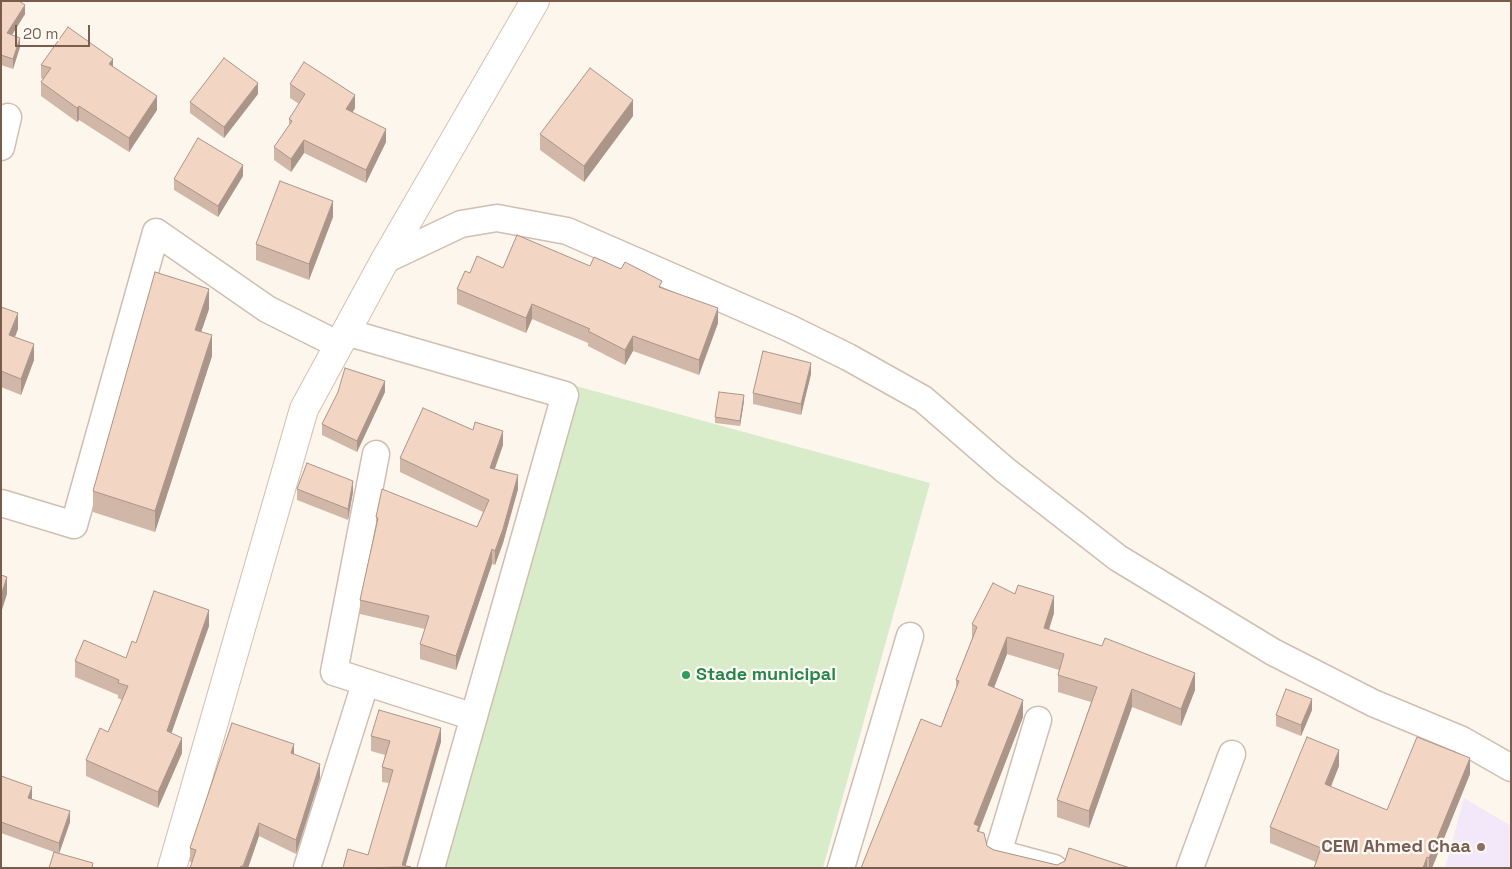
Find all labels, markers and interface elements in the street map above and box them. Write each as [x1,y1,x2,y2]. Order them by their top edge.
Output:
scale bar [18,15,92,47]
text: 20 m [23,24,58,43]
place label: Stade municipal [696,664,836,686]
marker: Stade municipal [680,669,692,681]
place label: CEM Ahmed Chaa [1321,836,1471,858]
marker: CEM Ahmed Chaa [1475,841,1487,853]

